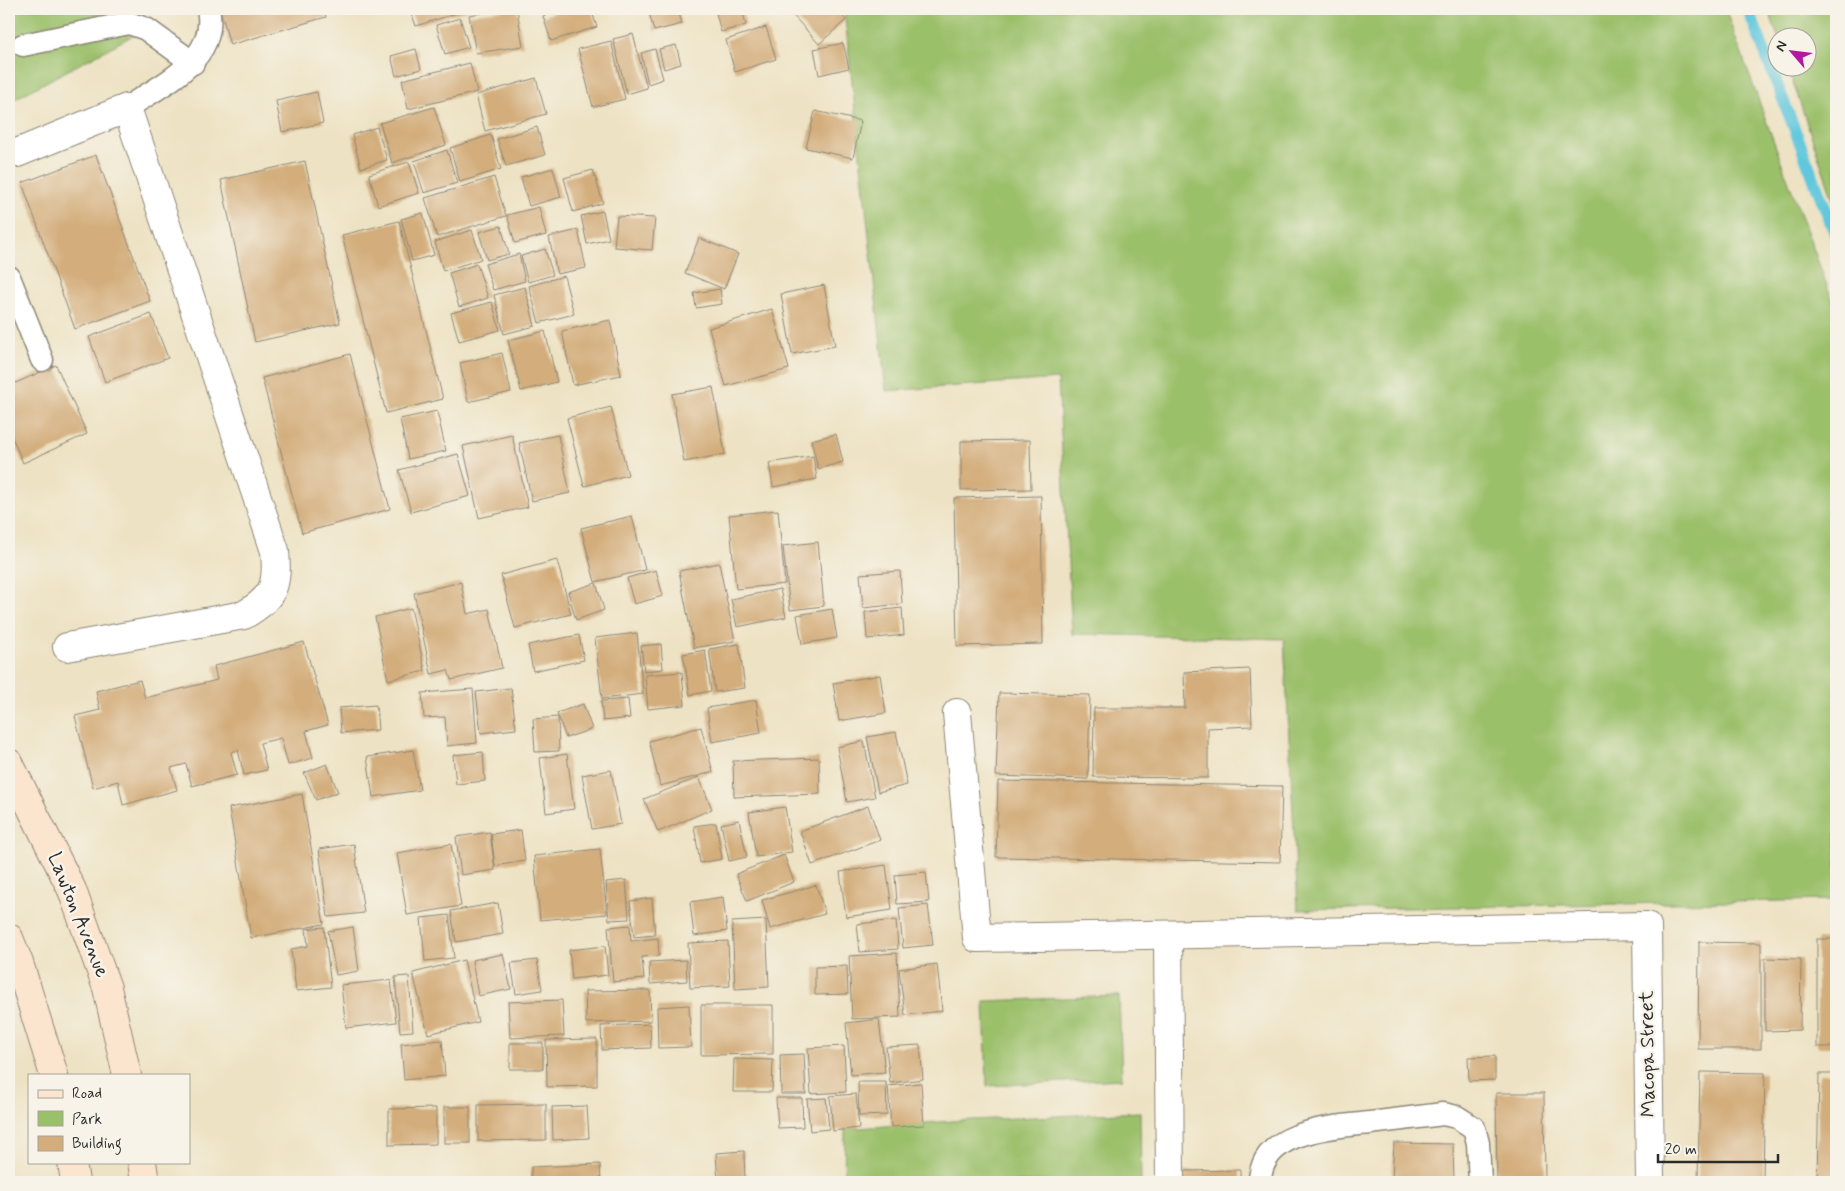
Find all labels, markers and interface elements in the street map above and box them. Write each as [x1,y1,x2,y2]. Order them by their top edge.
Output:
north arrow [1768,28,1818,78]
text: N [1771,38,1792,55]
street label: Lawton Avenue [41,848,115,982]
street label: Macopa Street [1633,990,1663,1118]
legend [28,1074,190,1164]
text: Road [72,1084,102,1104]
text: Park [72,1110,102,1130]
scale bar [1658,1131,1778,1163]
text: Building [72,1134,122,1155]
text: 20 m [1665,1140,1697,1160]

